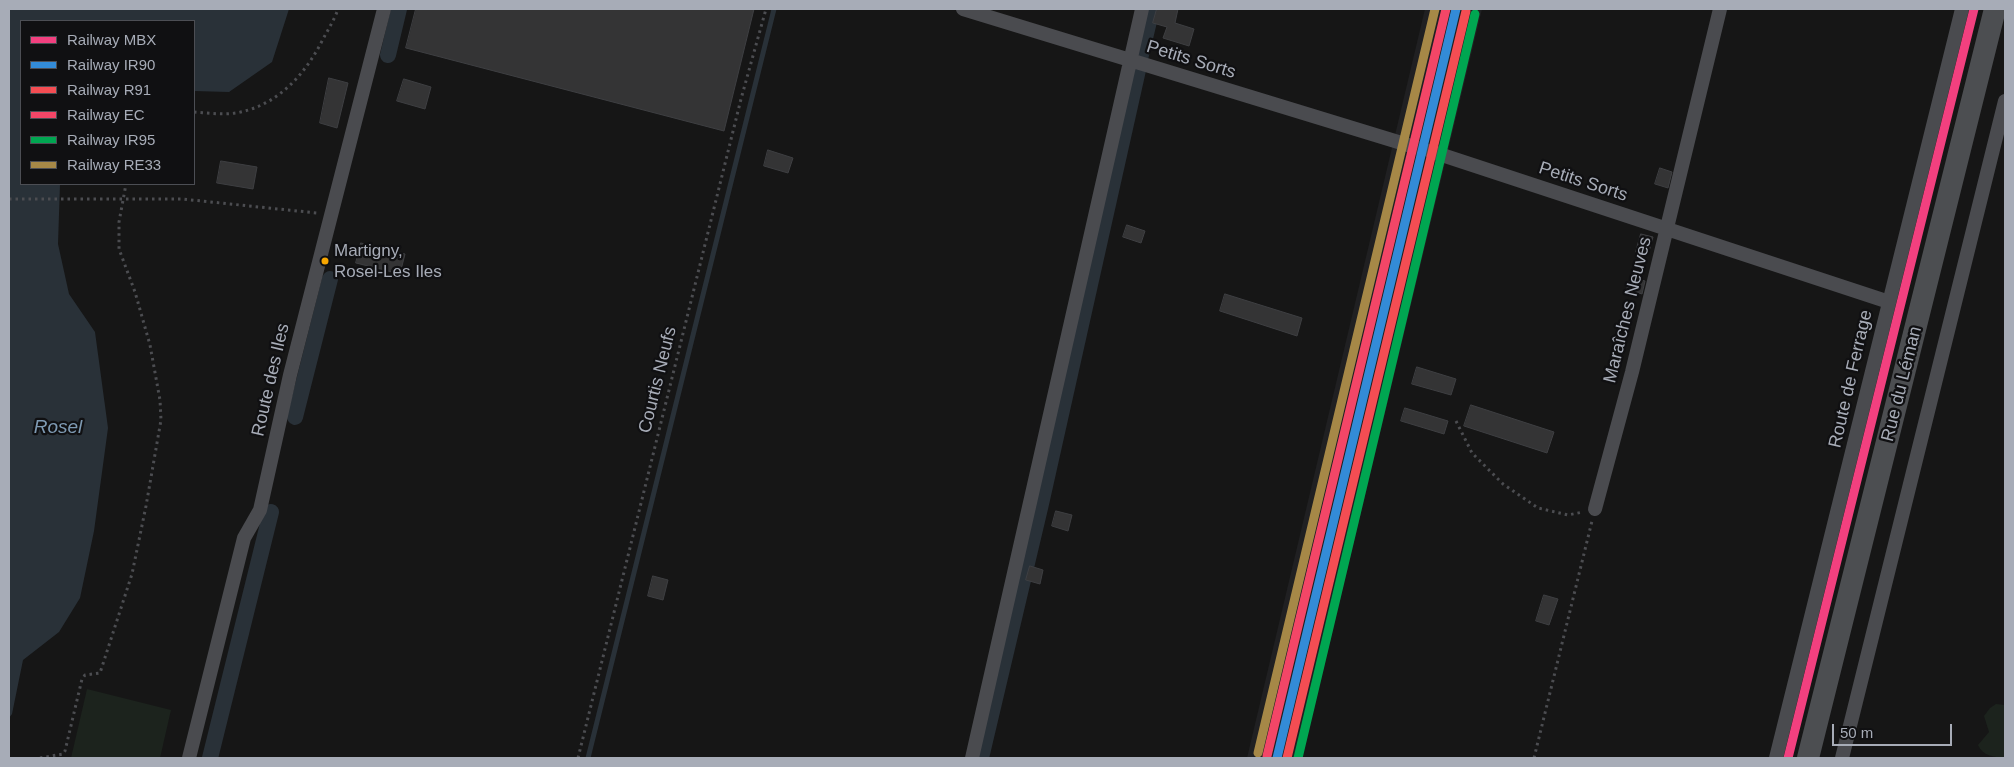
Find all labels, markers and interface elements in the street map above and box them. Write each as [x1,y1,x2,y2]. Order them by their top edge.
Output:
legend [20,20,195,185]
text: Railway MBX [67,31,156,48]
street label: Petits Sorts [1144,36,1238,84]
text: Railway IR90 [67,56,155,73]
text: Railway R91 [67,81,151,98]
text: Railway EC [67,106,145,123]
text: Railway IR95 [67,131,155,148]
text: Railway RE33 [67,156,161,173]
street label: Petits Sorts [1536,158,1630,206]
street label: Maraîches Neuves [1599,235,1657,385]
place label: Martigny, Rosel-Les Iles [334,241,442,281]
marker: Martigny, Rosel-Les Iles [320,256,330,266]
street label: Route de Ferrage [1825,308,1877,450]
street label: Route des Iles [248,322,294,438]
street label: Courtis Neufs [634,324,682,436]
street label: Rue du Léman [1877,324,1927,444]
water label: Rosel [34,417,82,439]
scale bar [1834,714,1954,746]
text: 50 m [1840,724,1873,741]

